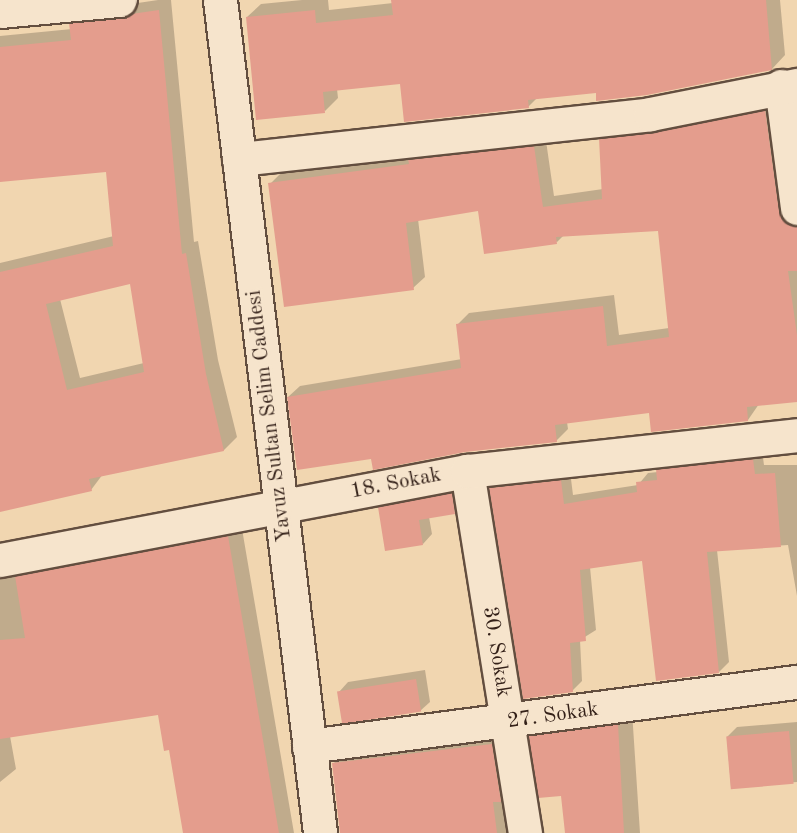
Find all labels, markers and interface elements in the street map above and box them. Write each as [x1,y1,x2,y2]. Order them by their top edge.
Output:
street label: Yavuz Sultan Selim Caddesi [242,289,298,543]
street label: 18. Sokak [349,463,443,505]
street label: 30. Sokak [476,605,516,699]
street label: 27. Sokak [506,697,600,735]

